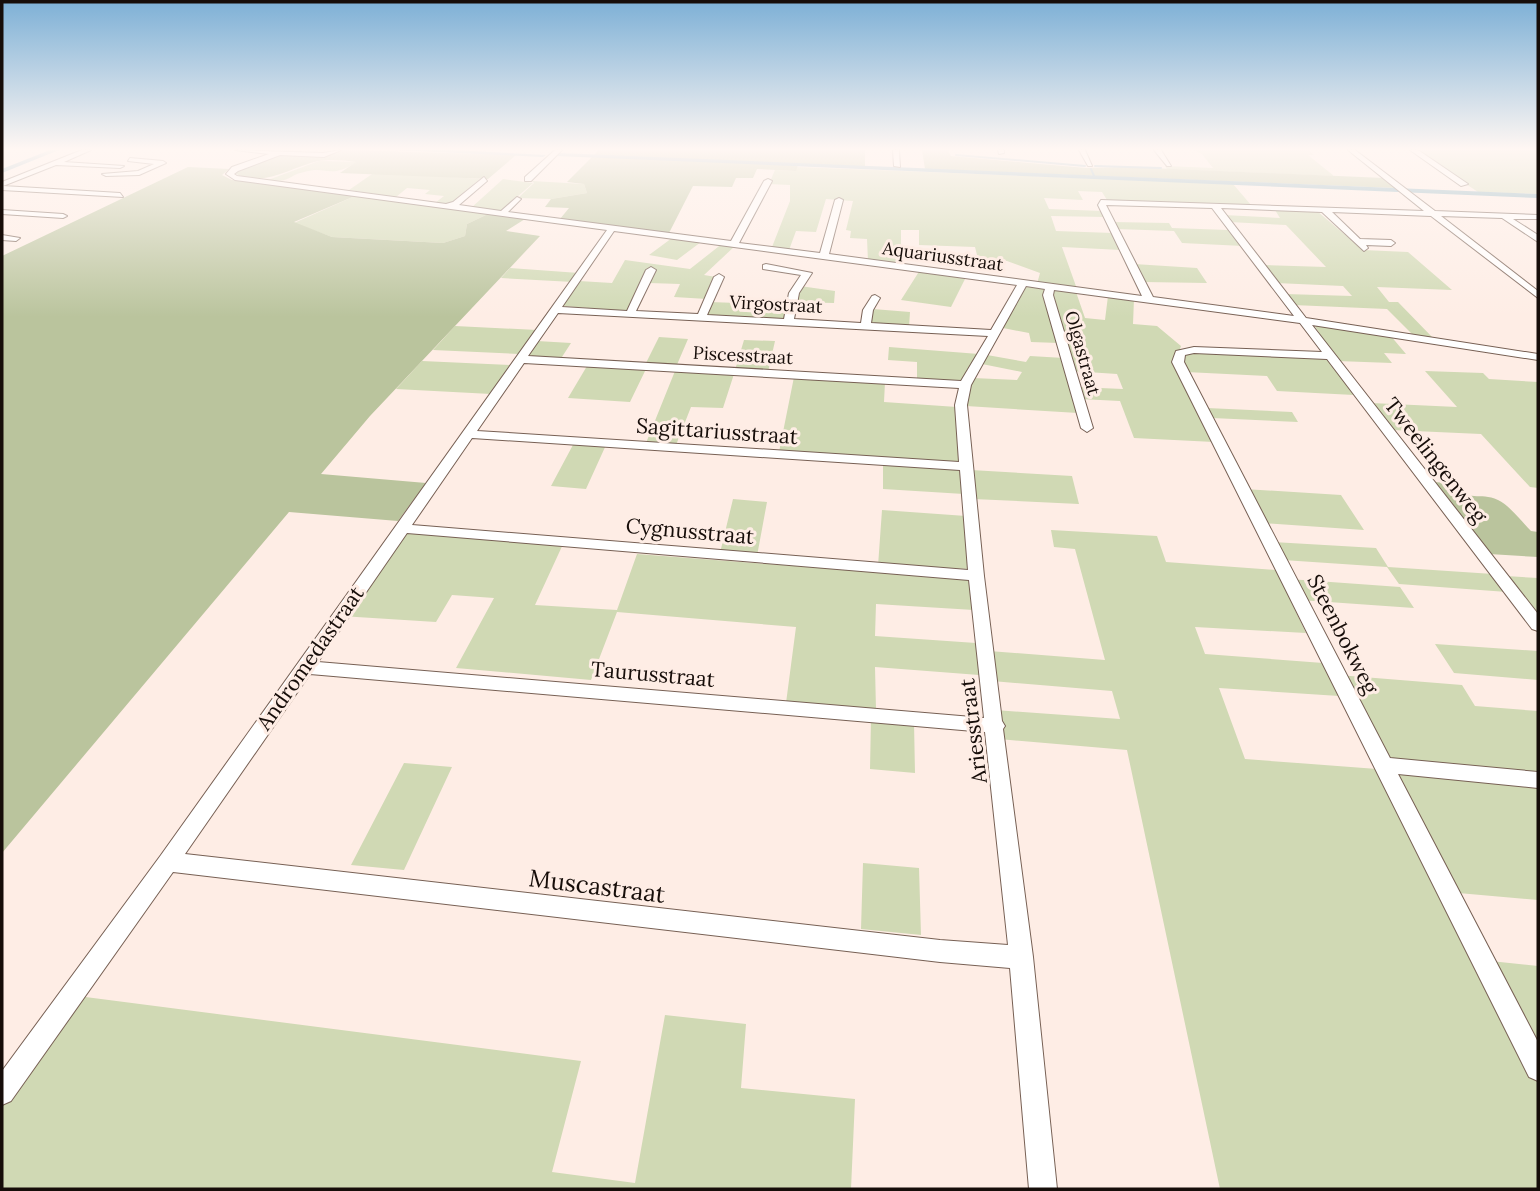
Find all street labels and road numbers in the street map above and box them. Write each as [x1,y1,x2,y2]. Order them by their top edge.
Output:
street label: Aquariusstraat [880,236,1005,276]
street label: Virgostraat [728,290,823,318]
street label: Olgastraat [1060,308,1106,398]
street label: Piscesstraat [692,341,794,369]
street label: Tweelingenweg [1379,392,1494,528]
street label: Sagittariusstraat [635,412,800,450]
street label: Cygnusstraat [625,512,756,550]
street label: Steenbokweg [1301,570,1385,699]
street label: Andromedastraat [250,580,370,736]
street label: Taurusstraat [590,655,717,693]
street label: Ariesstraat [953,676,993,786]
street label: Muscastraat [527,862,668,910]

